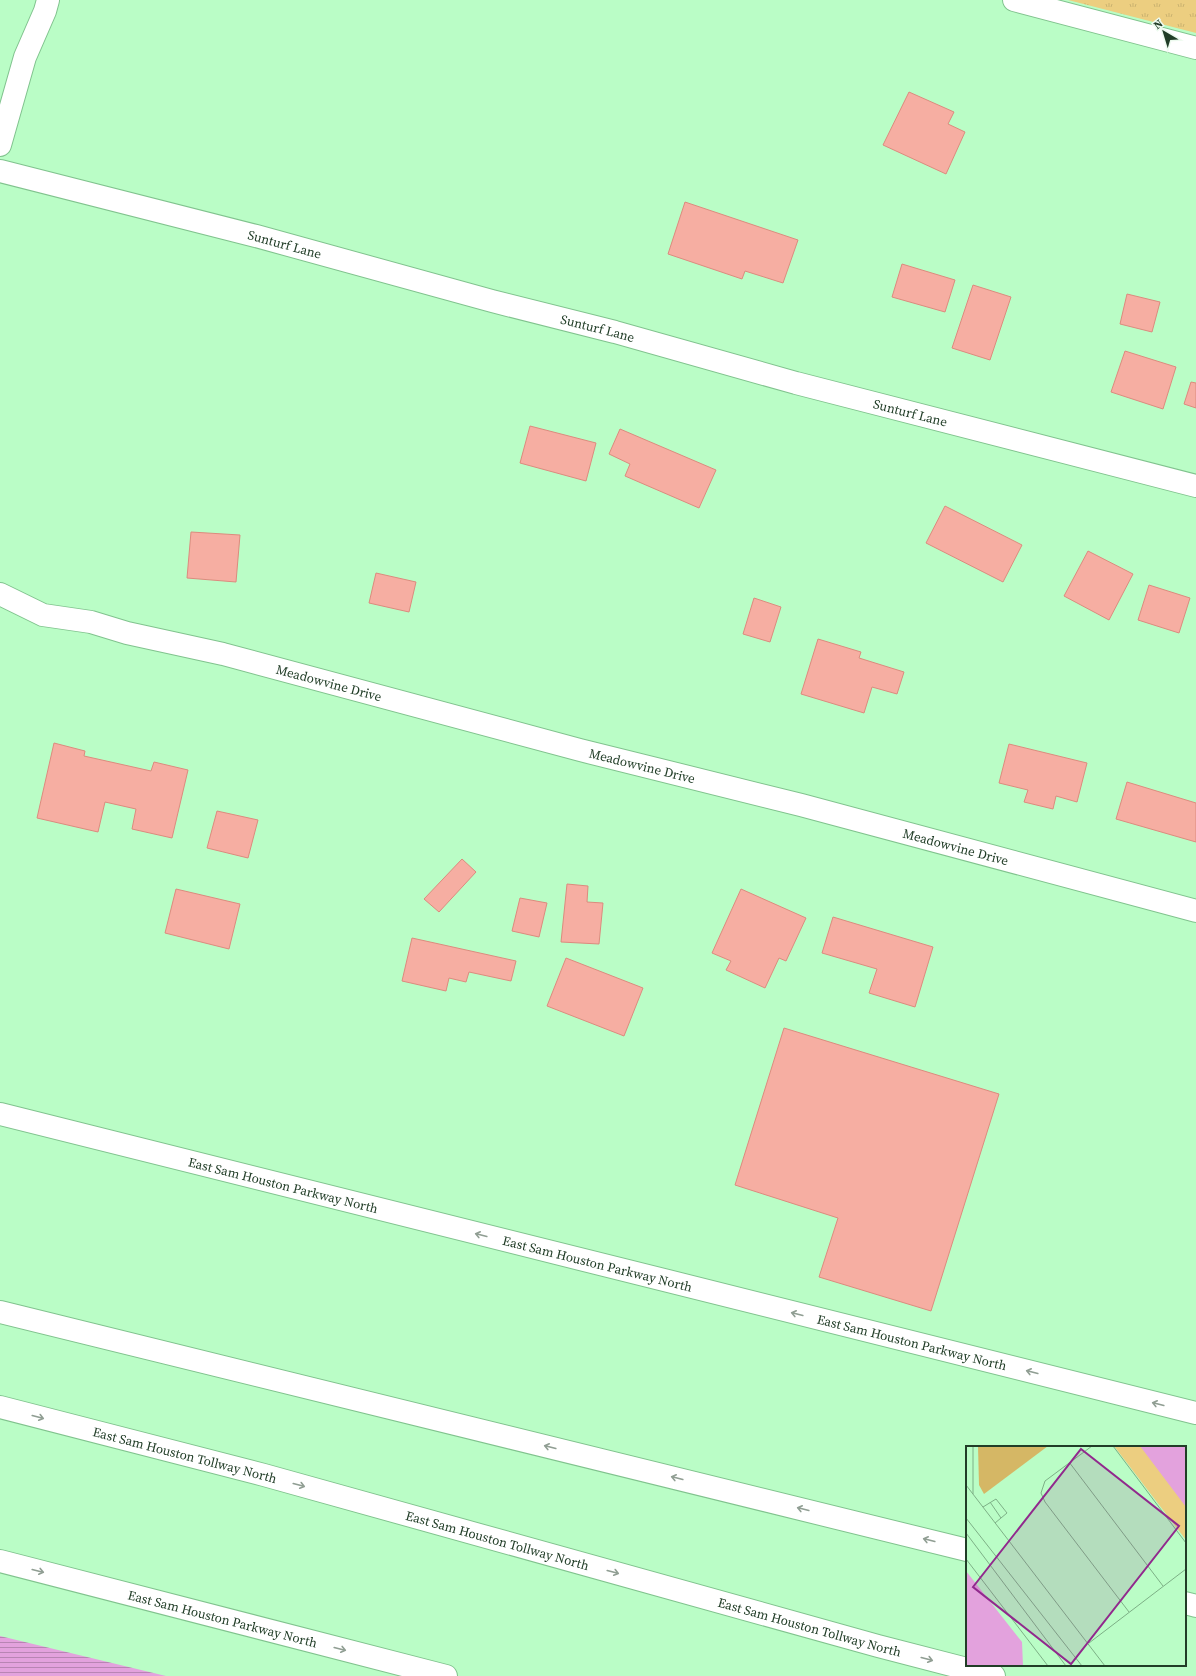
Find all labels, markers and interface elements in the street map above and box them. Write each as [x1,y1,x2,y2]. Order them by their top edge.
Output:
north arrow [1144,12,1184,52]
text: N [1150,16,1166,33]
street label: Sunturf Lane [246,226,324,263]
street label: Sunturf Lane [559,311,637,346]
street label: Sunturf Lane [872,395,949,431]
street label: Meadowvine Drive [274,661,384,705]
street label: Meadowvine Drive [587,745,697,787]
street label: Meadowvine Drive [901,825,1011,869]
street label: East Sam Houston Parkway North [187,1153,380,1217]
one-way arrow [475,1230,488,1238]
street label: East Sam Houston Parkway North [501,1232,694,1296]
one-way arrow [791,1309,804,1317]
street label: East Sam Houston Parkway North [815,1311,1009,1374]
one-way arrow [1026,1368,1039,1376]
one-way arrow [1152,1399,1165,1407]
one-way arrow [31,1414,44,1421]
street label: East Sam Houston Tollway North [91,1423,279,1487]
one-way arrow [544,1443,557,1451]
inset map [966,1446,1186,1666]
one-way arrow [670,1474,683,1482]
one-way arrow [292,1482,305,1489]
one-way arrow [797,1505,810,1513]
street label: East Sam Houston Tollway North [404,1507,591,1574]
one-way arrow [923,1536,936,1544]
one-way arrow [31,1568,44,1575]
one-way arrow [606,1569,619,1576]
street label: East Sam Houston Parkway North [126,1586,319,1652]
street label: East Sam Houston Tollway North [716,1594,903,1661]
one-way arrow [333,1645,346,1653]
one-way arrow [921,1655,934,1663]

